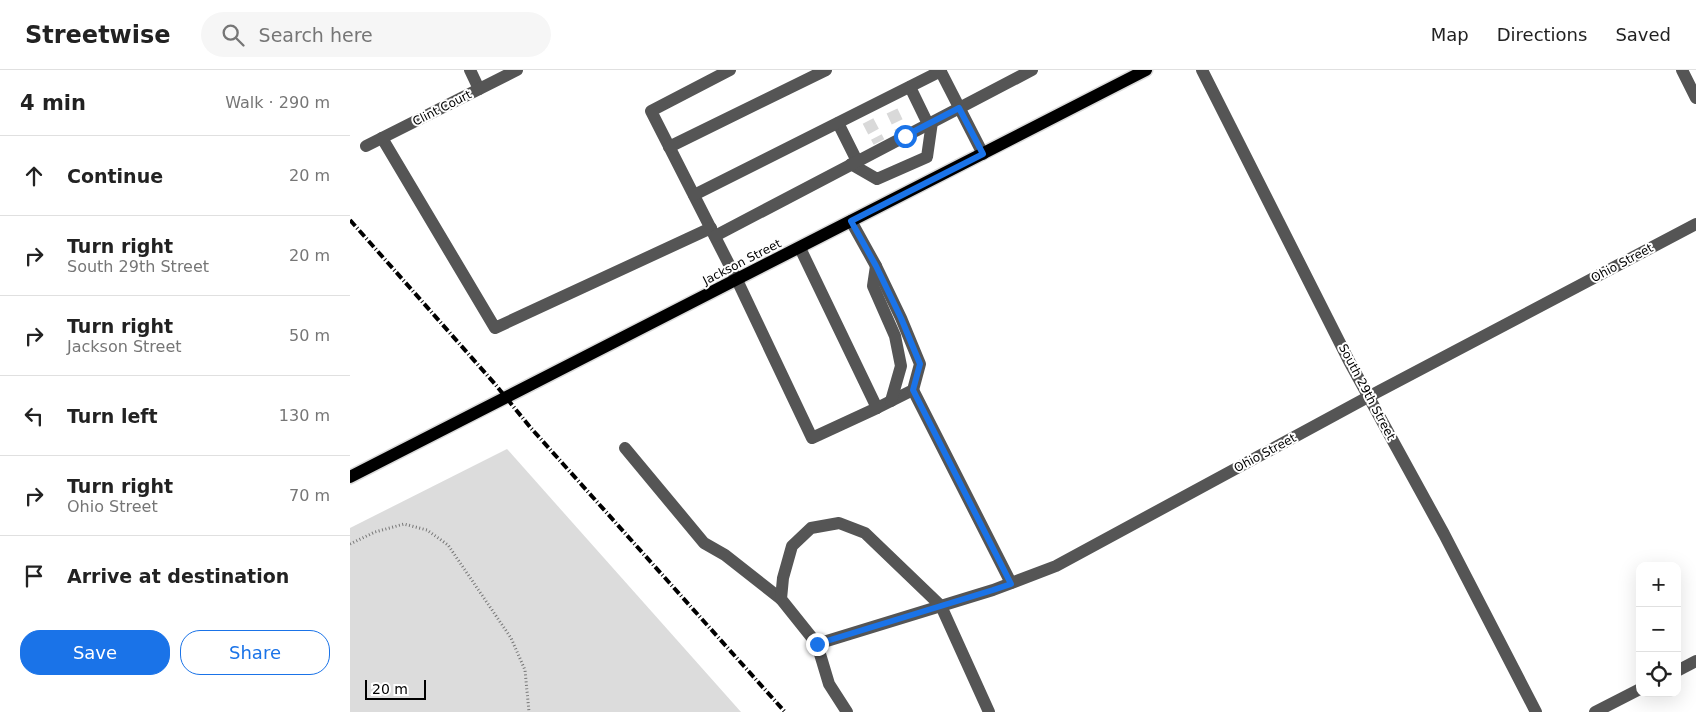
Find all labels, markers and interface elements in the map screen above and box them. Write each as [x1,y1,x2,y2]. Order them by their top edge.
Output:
search box [201,12,551,57]
text: Streetwise [25,21,171,49]
icon: search [219,21,247,49]
text: Search here [259,24,373,46]
text: Map [1431,24,1469,45]
text: Directions [1497,24,1587,45]
text: Saved [1615,24,1671,45]
street label: Clint Court [410,87,474,129]
text: 4 min [20,91,86,115]
text: Walk · 290 m [225,93,330,112]
route start [894,125,917,148]
icon: ahead [20,162,48,190]
text: Continue [67,165,163,187]
text: 20 m [289,166,330,185]
text: Turn right [67,235,173,257]
street label: Jackson Street [700,236,784,288]
street label: Ohio Street [1589,241,1656,285]
icon: right [20,242,48,270]
text: 20 m [289,246,330,265]
text: South 29th Street [67,257,209,276]
text: Turn right [67,315,173,337]
icon: right [20,322,48,350]
text: 50 m [289,326,330,345]
text: Jackson Street [67,337,182,356]
street label: South 29th Street [1336,342,1398,443]
icon: left [20,402,48,430]
text: Turn left [67,405,158,427]
text: 130 m [279,406,330,425]
street label: Ohio Street [1232,431,1299,475]
text: Turn right [67,475,173,497]
icon: right [20,482,48,510]
text: 70 m [289,486,330,505]
text: Ohio Street [67,497,158,516]
icon: arrive [20,562,48,590]
map controls [1636,562,1681,697]
button: + [1636,562,1681,607]
text: Arrive at destination [67,565,289,587]
button: − [1636,607,1681,652]
button: Save [20,630,170,675]
button: Share [180,630,330,675]
route end [806,633,829,656]
button: locate [1636,652,1681,697]
scale bar [365,677,426,700]
text: 20 m [372,681,408,697]

